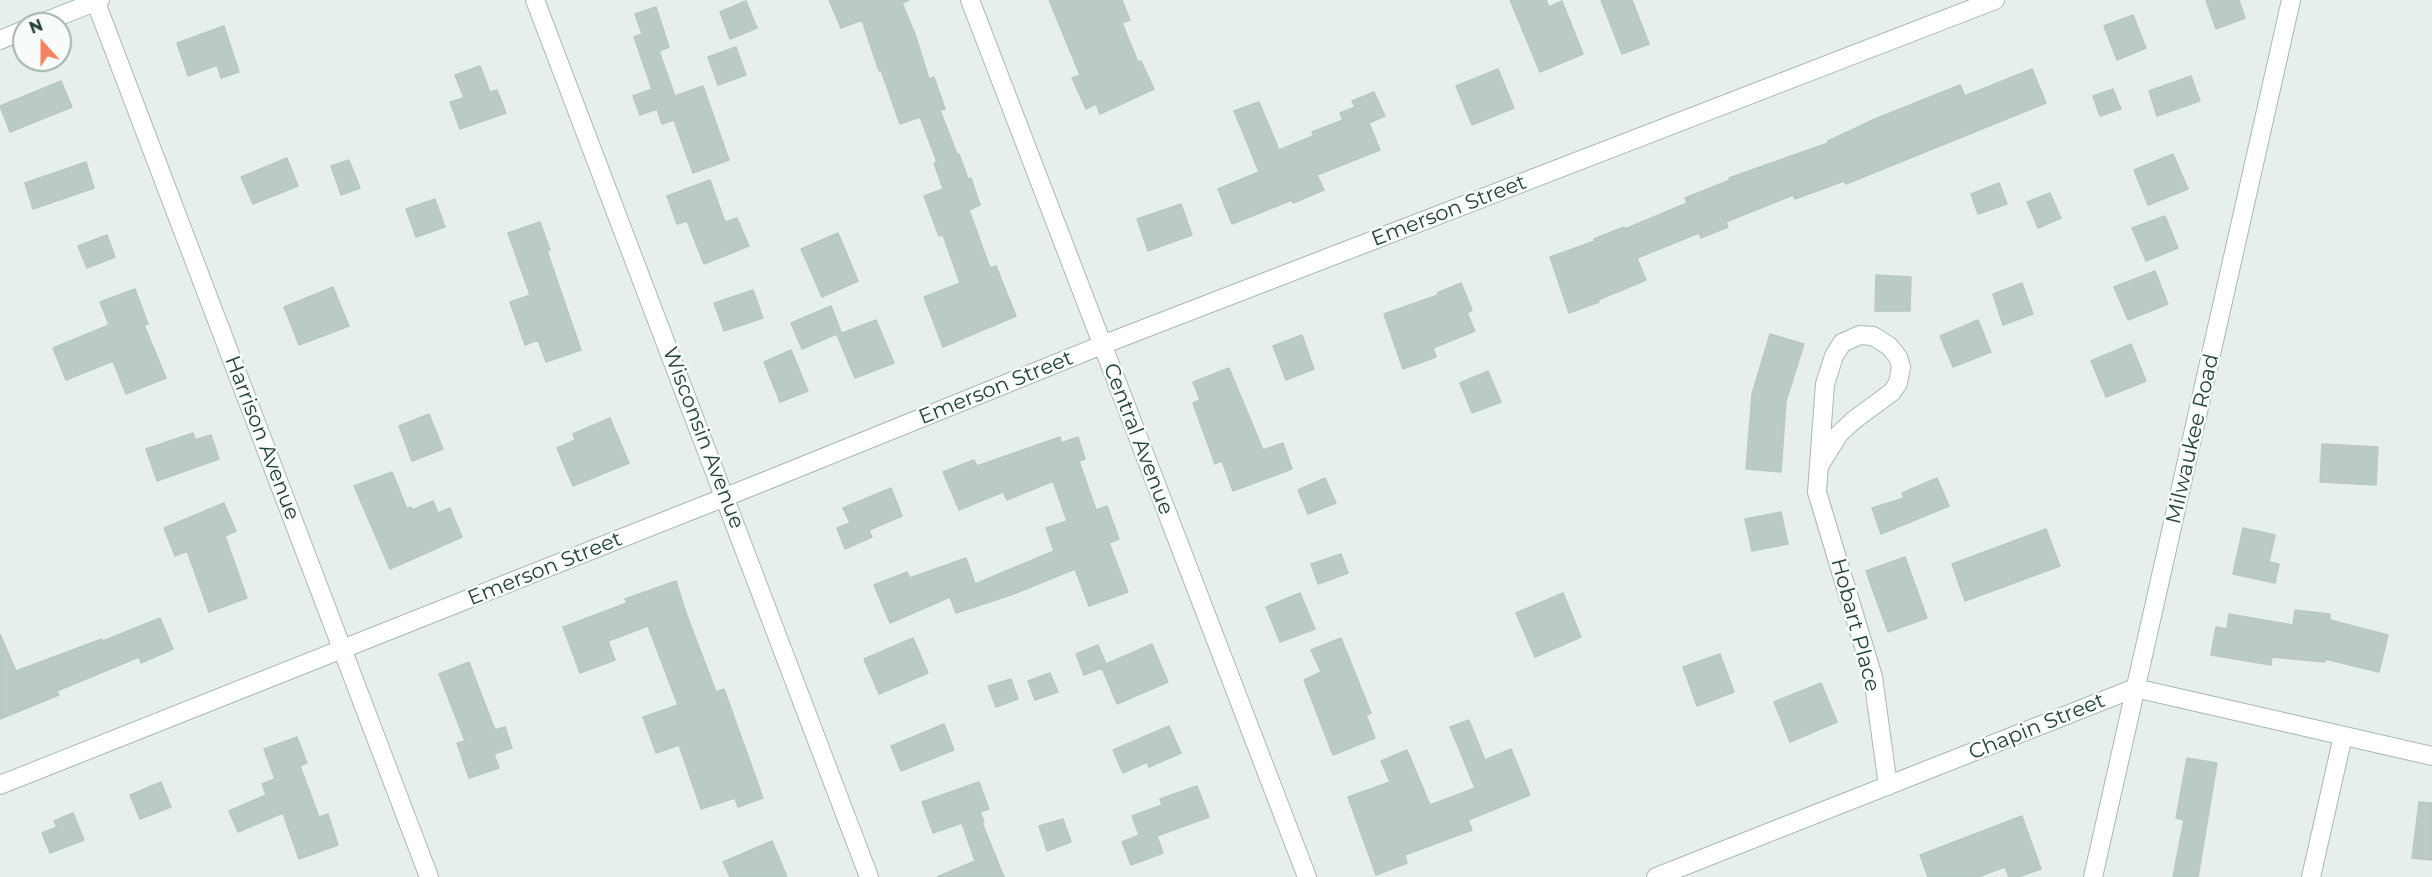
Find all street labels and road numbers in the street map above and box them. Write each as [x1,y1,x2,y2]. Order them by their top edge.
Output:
street label: Emerson Street [1368,170,1530,252]
street label: Wisconsin Avenue [657,344,749,532]
street label: Emerson Street [915,346,1077,430]
street label: Milwaukee Road [2161,351,2225,527]
street label: Harrison Avenue [219,352,305,524]
street label: Central Avenue [1098,360,1178,518]
street label: Emerson Street [464,527,626,611]
street label: Hobart Place [1825,556,1885,694]
street label: Chapin Street [1965,688,2109,766]

